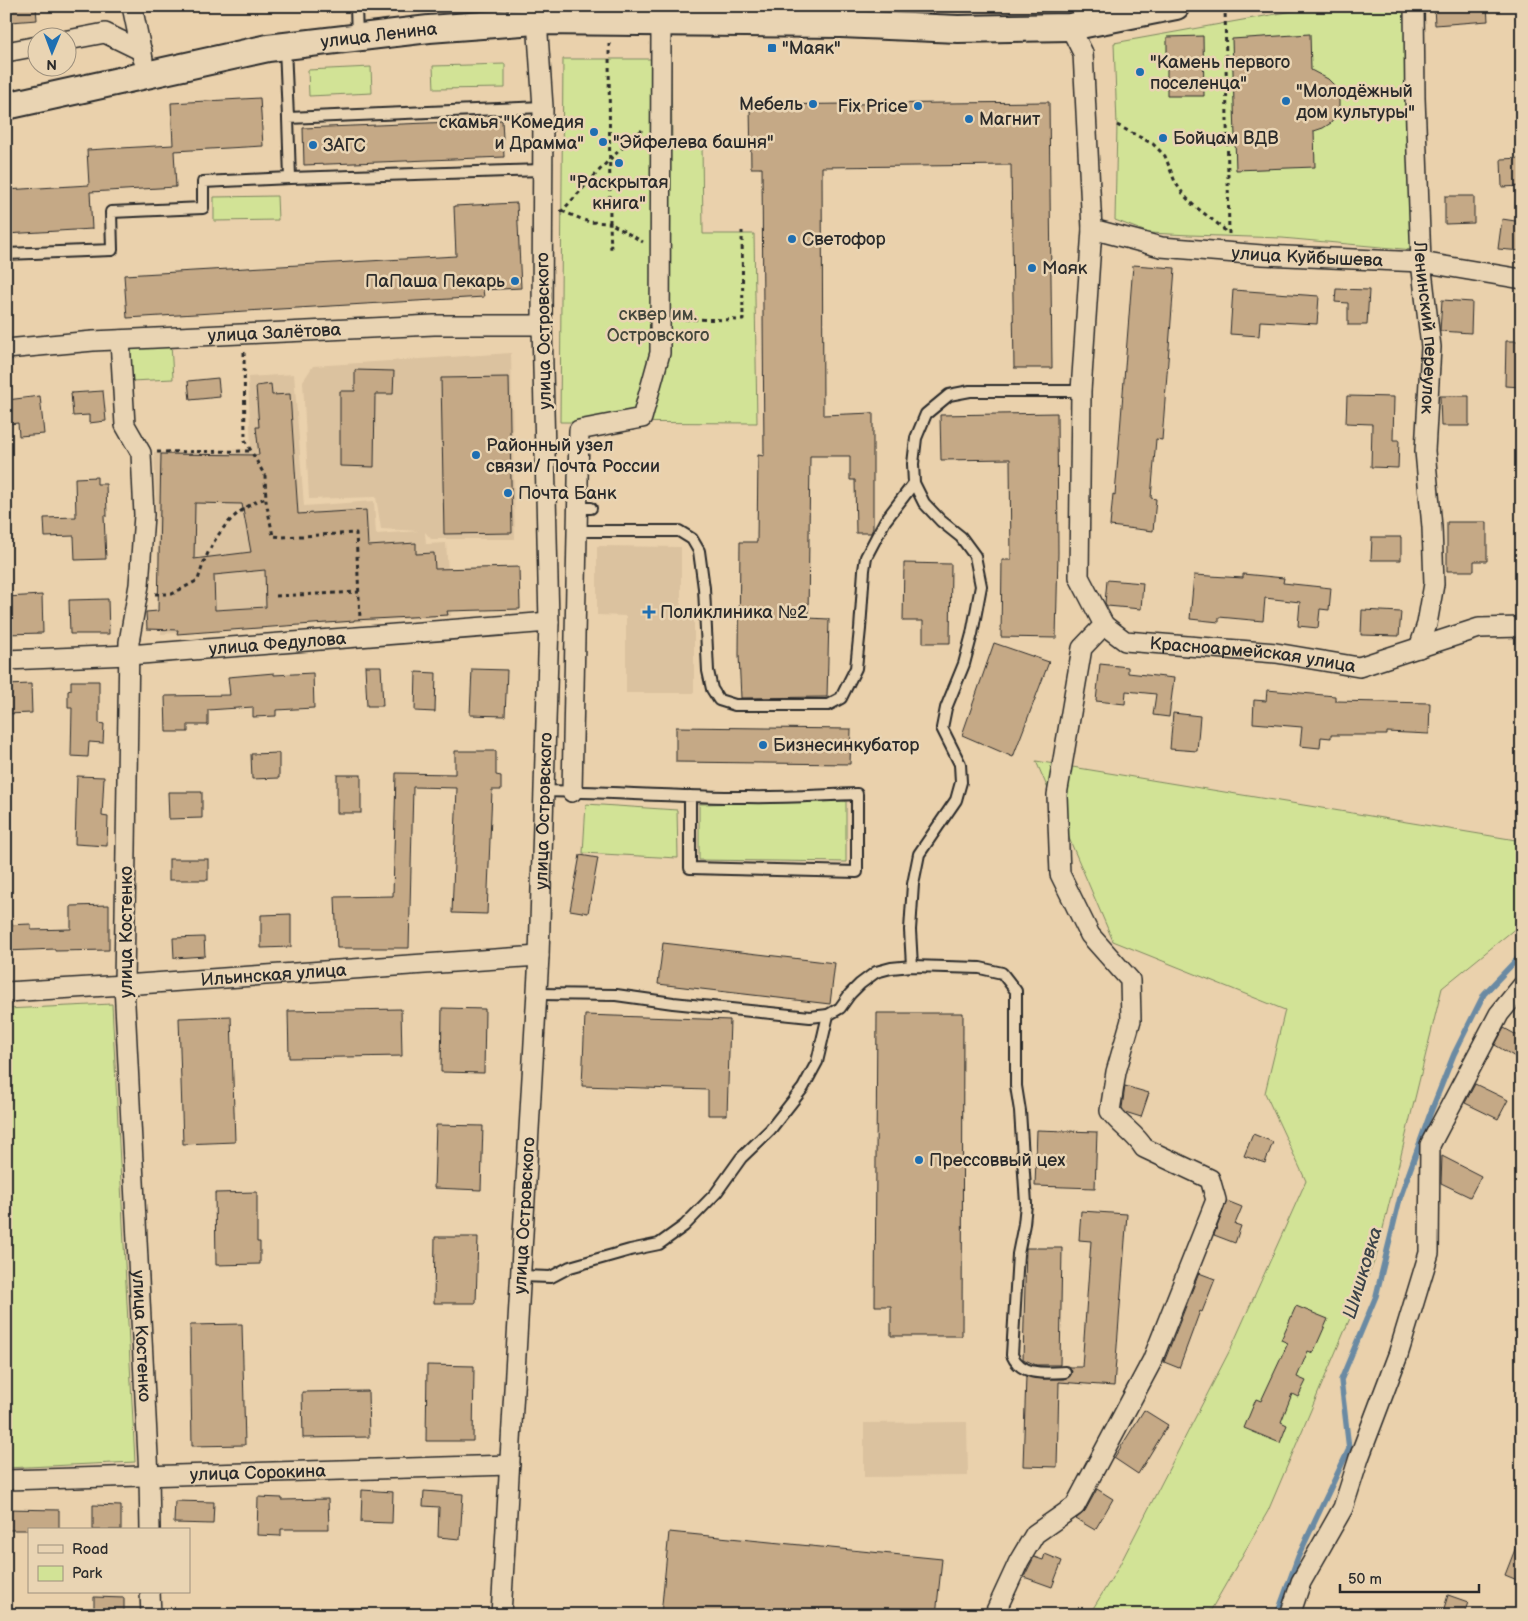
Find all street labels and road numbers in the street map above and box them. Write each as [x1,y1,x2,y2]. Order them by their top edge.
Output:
street label: улица Ленина [319,18,438,52]
street label: Ленинский переулок [1410,240,1442,415]
street label: улица Куйбышева [1231,242,1384,271]
street label: улица Островского [532,252,556,410]
street label: улица Залётова [207,319,342,346]
street label: улица Федулова [208,627,347,659]
street label: Красноармейская улица [1149,633,1358,677]
street label: улица Островского [530,732,556,890]
street label: улица Костенко [116,866,137,998]
street label: Ильинская улица [200,959,347,990]
street label: улица Островского [509,1136,539,1295]
street label: улица Костенко [128,1270,156,1402]
street label: улица Сорокина [189,1460,327,1485]

